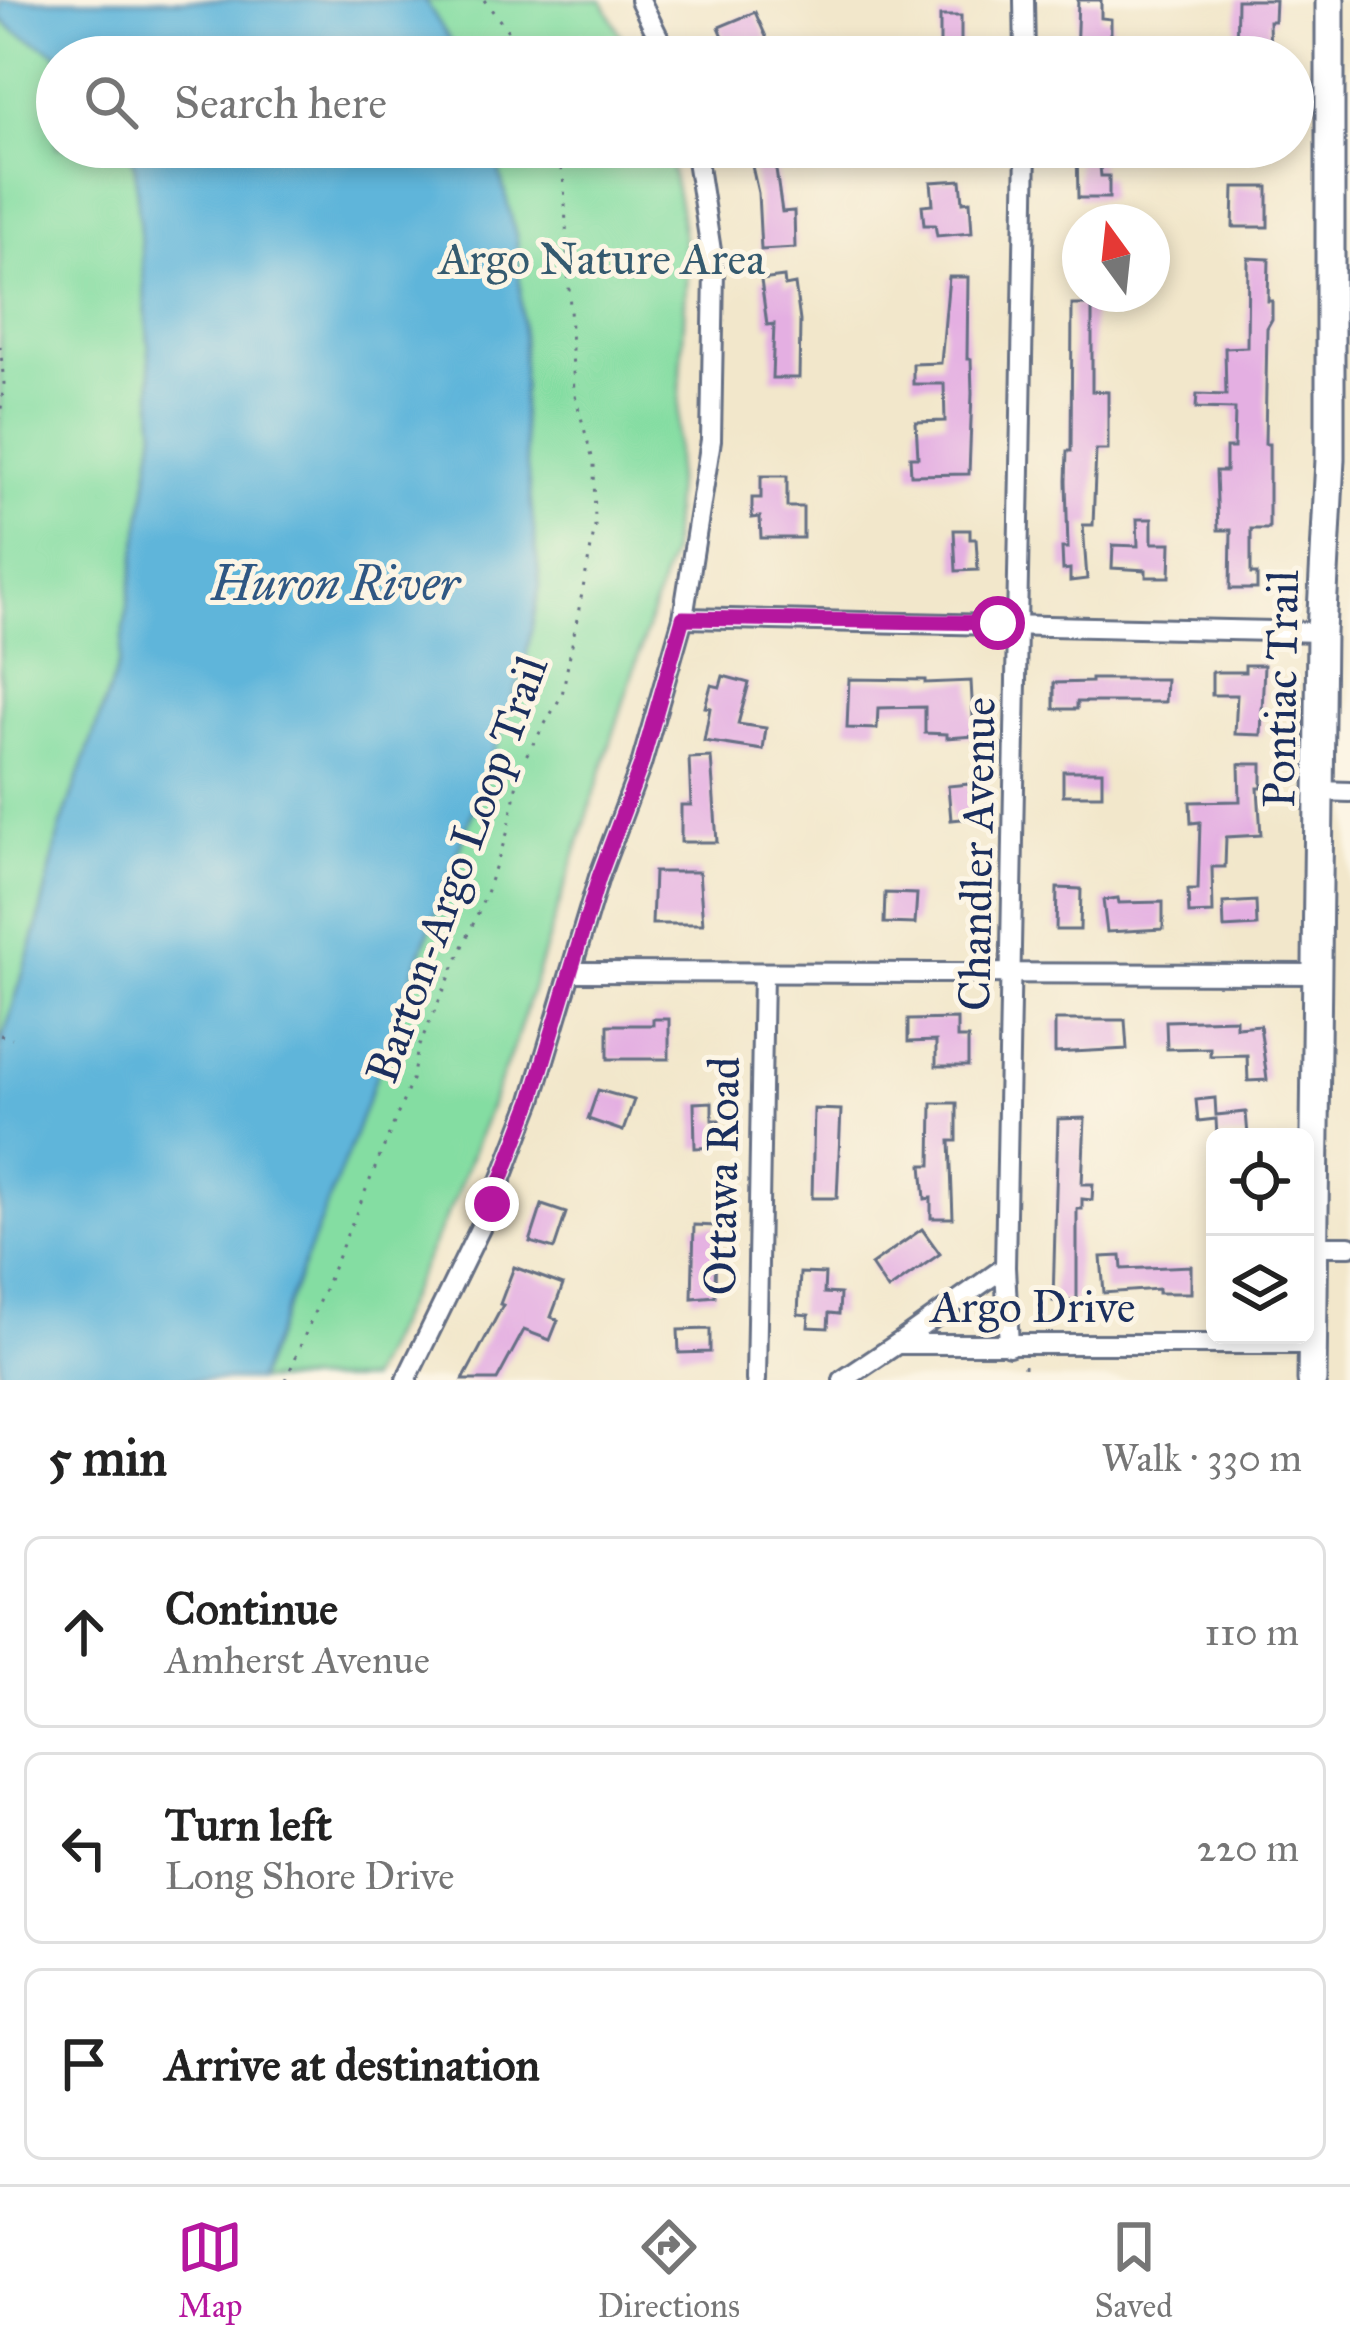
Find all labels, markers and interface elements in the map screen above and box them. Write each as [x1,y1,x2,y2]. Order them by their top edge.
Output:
search box [36,36,1314,168]
icon: search [78,69,144,135]
text: Search here [174,75,387,130]
north arrow [1062,204,1170,312]
park label: Argo Nature Area [437,231,765,286]
water label: Huron River [209,554,463,613]
street label: Pontiac Trail [1251,569,1310,808]
route start [971,596,1025,650]
street label: Barton-Argo Loop Trail [354,648,560,1090]
street label: Chandler Avenue [946,697,1007,1011]
street label: Ottawa Road [692,1056,751,1296]
map controls [1206,1128,1314,1344]
button: locate [1206,1128,1314,1236]
route end [465,1177,519,1231]
button: layers [1206,1236,1314,1344]
street label: Argo Drive [929,1279,1135,1334]
text: 5 min [48,1427,167,1489]
text: Walk · 330 m [1101,1434,1302,1482]
text: Continue [165,1581,338,1636]
icon: ahead [51,1599,117,1665]
text: 110 m [1204,1608,1299,1656]
text: Amherst Avenue [165,1636,430,1684]
text: Turn left [165,1797,332,1852]
icon: left [51,1815,117,1881]
text: 220 m [1197,1824,1299,1872]
text: Long Shore Drive [165,1852,454,1900]
icon: arrive [51,2031,117,2097]
text: Arrive at destination [165,2037,540,2092]
tab: Map [177,2214,243,2326]
tab: Directions [598,2214,740,2326]
tab: Saved [1094,2214,1173,2326]

